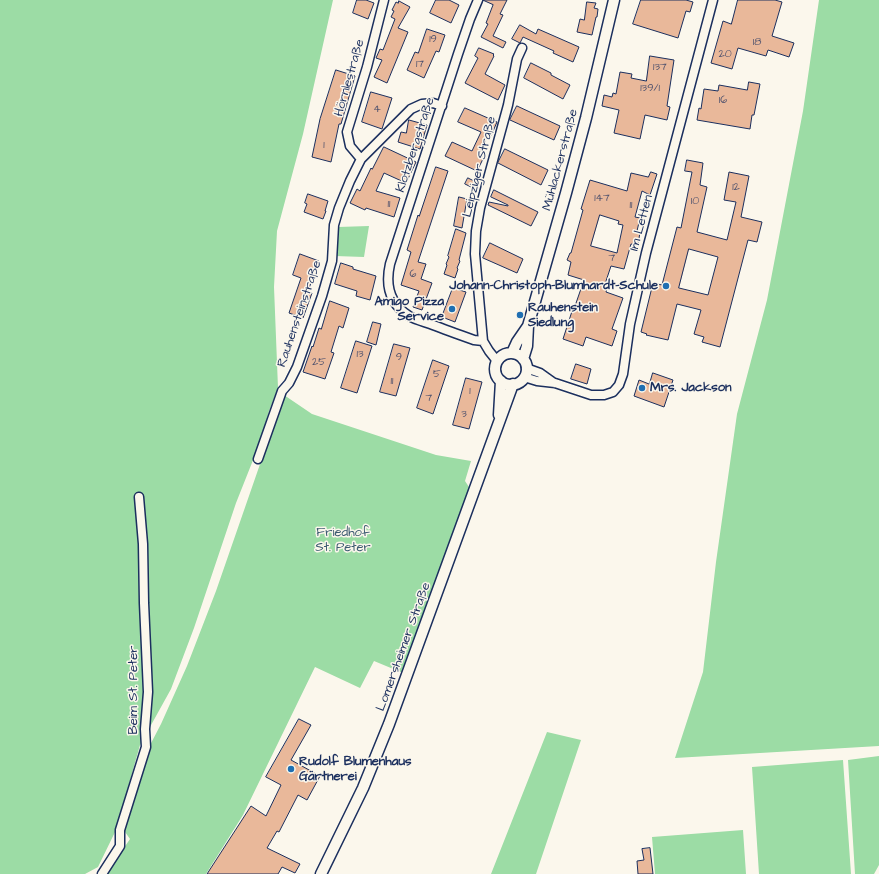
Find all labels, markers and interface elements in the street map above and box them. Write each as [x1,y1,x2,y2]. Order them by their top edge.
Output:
house number: 19 [429,33,437,47]
house number: 18 [753,36,761,50]
street label: Hörnlestraße [332,38,368,118]
house number: 20 [718,48,732,62]
house number: 17 [416,58,424,72]
house number: 137 [653,61,667,75]
house number: 139/1 [640,82,660,96]
house number: 16 [719,94,727,108]
street label: Klotzbergstraße [393,96,439,194]
house number: 4 [373,103,381,117]
street label: Mühlackerstraße [540,107,582,213]
street label: Leipziger Straße [460,115,500,219]
house number: 1 [323,139,325,153]
house number: 12 [732,181,740,195]
house number: 147 [594,192,610,206]
street label: Im Letten [627,193,657,253]
house number: 10 [691,195,699,209]
house number: 11 [388,198,390,212]
house number: 11 [630,199,632,213]
house number: 7 [609,252,615,266]
street label: Rauhensteinstraße [274,259,326,369]
house number: 6 [410,268,416,282]
place label: Johann-Christoph-Blumhardt-Schule [449,278,658,294]
marker: Johann-Christoph-Blumhardt-Schule [661,281,671,291]
place label: Amigo Pizza Service [375,294,444,325]
place label: Rauhenstein Siedlung [528,300,598,331]
marker: Amigo Pizza Service [447,304,457,314]
marker: Rauhenstein Siedlung [515,310,525,320]
house number: 13 [356,348,364,362]
house number: 9 [396,351,402,365]
house number: 25 [312,356,326,370]
house number: 5 [433,368,441,382]
house number: 11 [391,375,393,389]
place label: Mrs. Jackson [650,380,732,396]
marker: Mrs. Jackson [637,383,647,393]
house number: 1 [469,385,471,399]
house number: 7 [426,392,432,406]
house number: 3 [461,408,467,422]
park label: Friedhof St. Peter [315,525,371,556]
street label: Lomersheimer Straße [373,581,435,713]
street label: Beim St. Peter [126,646,142,734]
place label: Rudolf Blumenhaus Gärtnerei [299,754,412,785]
marker: Rudolf Blumenhaus Gärtnerei [286,764,296,774]

